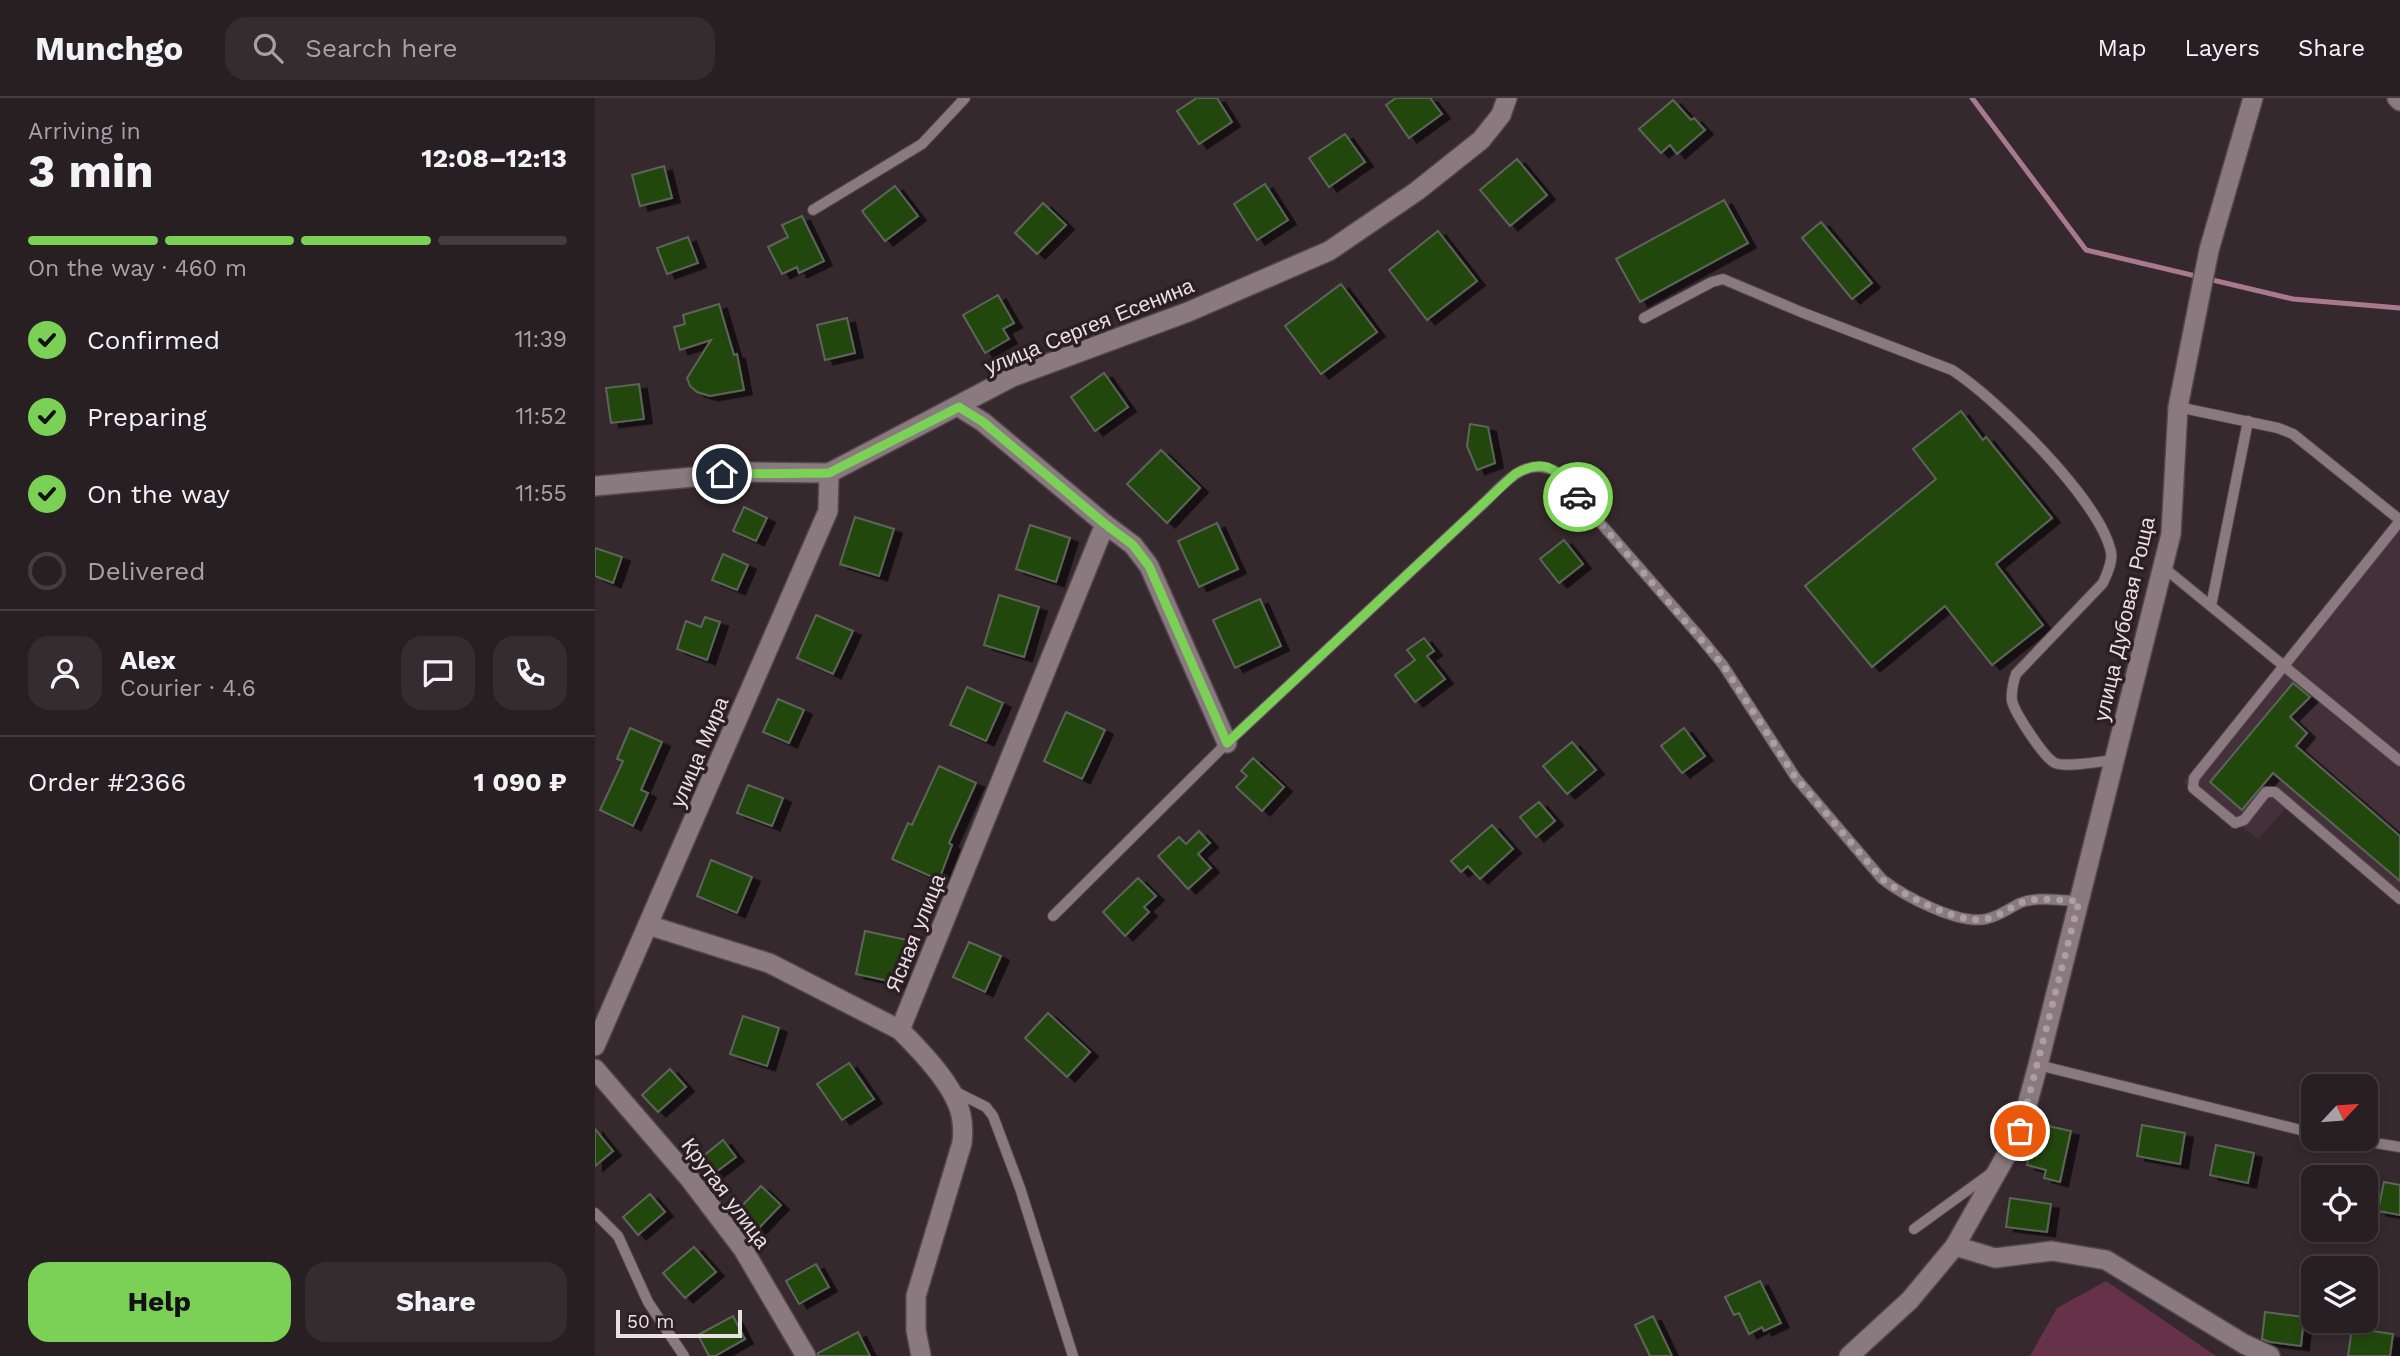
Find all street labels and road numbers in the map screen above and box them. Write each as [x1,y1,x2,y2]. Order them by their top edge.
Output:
street label: улица Сергея Есенина [981,272,1198,379]
street label: улица Дубовая Роща [2088,514,2160,724]
street label: улица Мира [665,693,734,811]
street label: Ясная улица [880,870,950,996]
street label: Крутая улица [676,1133,776,1253]

